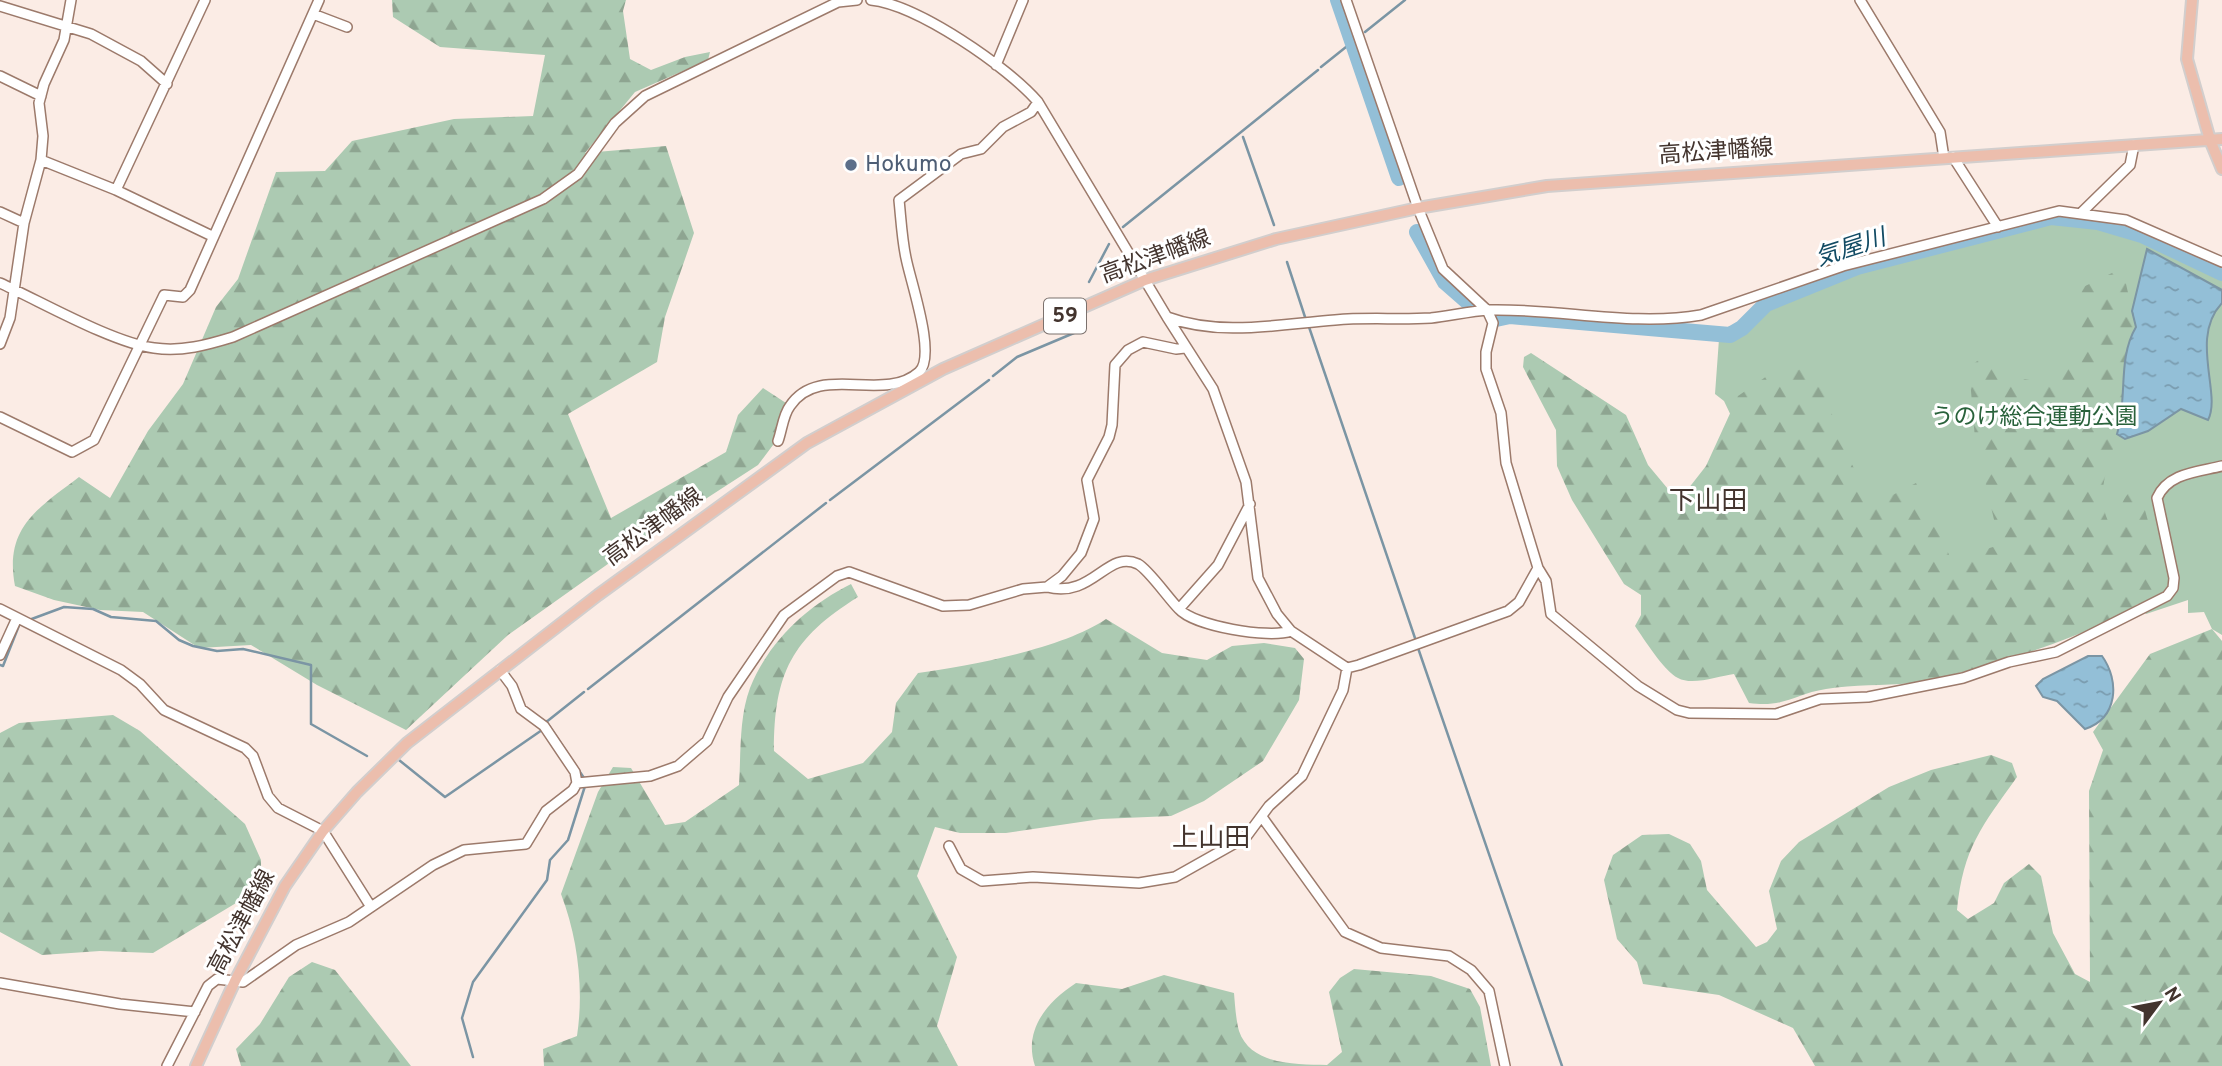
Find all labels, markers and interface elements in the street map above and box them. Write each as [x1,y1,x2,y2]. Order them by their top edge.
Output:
street label: 高松津幡線 [1658,135,1774,171]
place label: Hokumo [865,151,952,180]
marker: Hokumo [843,157,859,173]
water label: 気屋川 [1812,223,1893,274]
street label: 高松津幡線 [1097,225,1215,291]
road number: 59 [1044,298,1086,334]
park label: うのけ総合運動公園 [1931,404,2138,433]
street label: 高松津幡線 [599,482,709,574]
district label: 下山田 [1669,486,1747,519]
district label: 上山田 [1172,823,1250,856]
street label: 高松津幡線 [203,865,283,981]
north arrow [2124,968,2194,1038]
text: N [2158,983,2186,1007]

